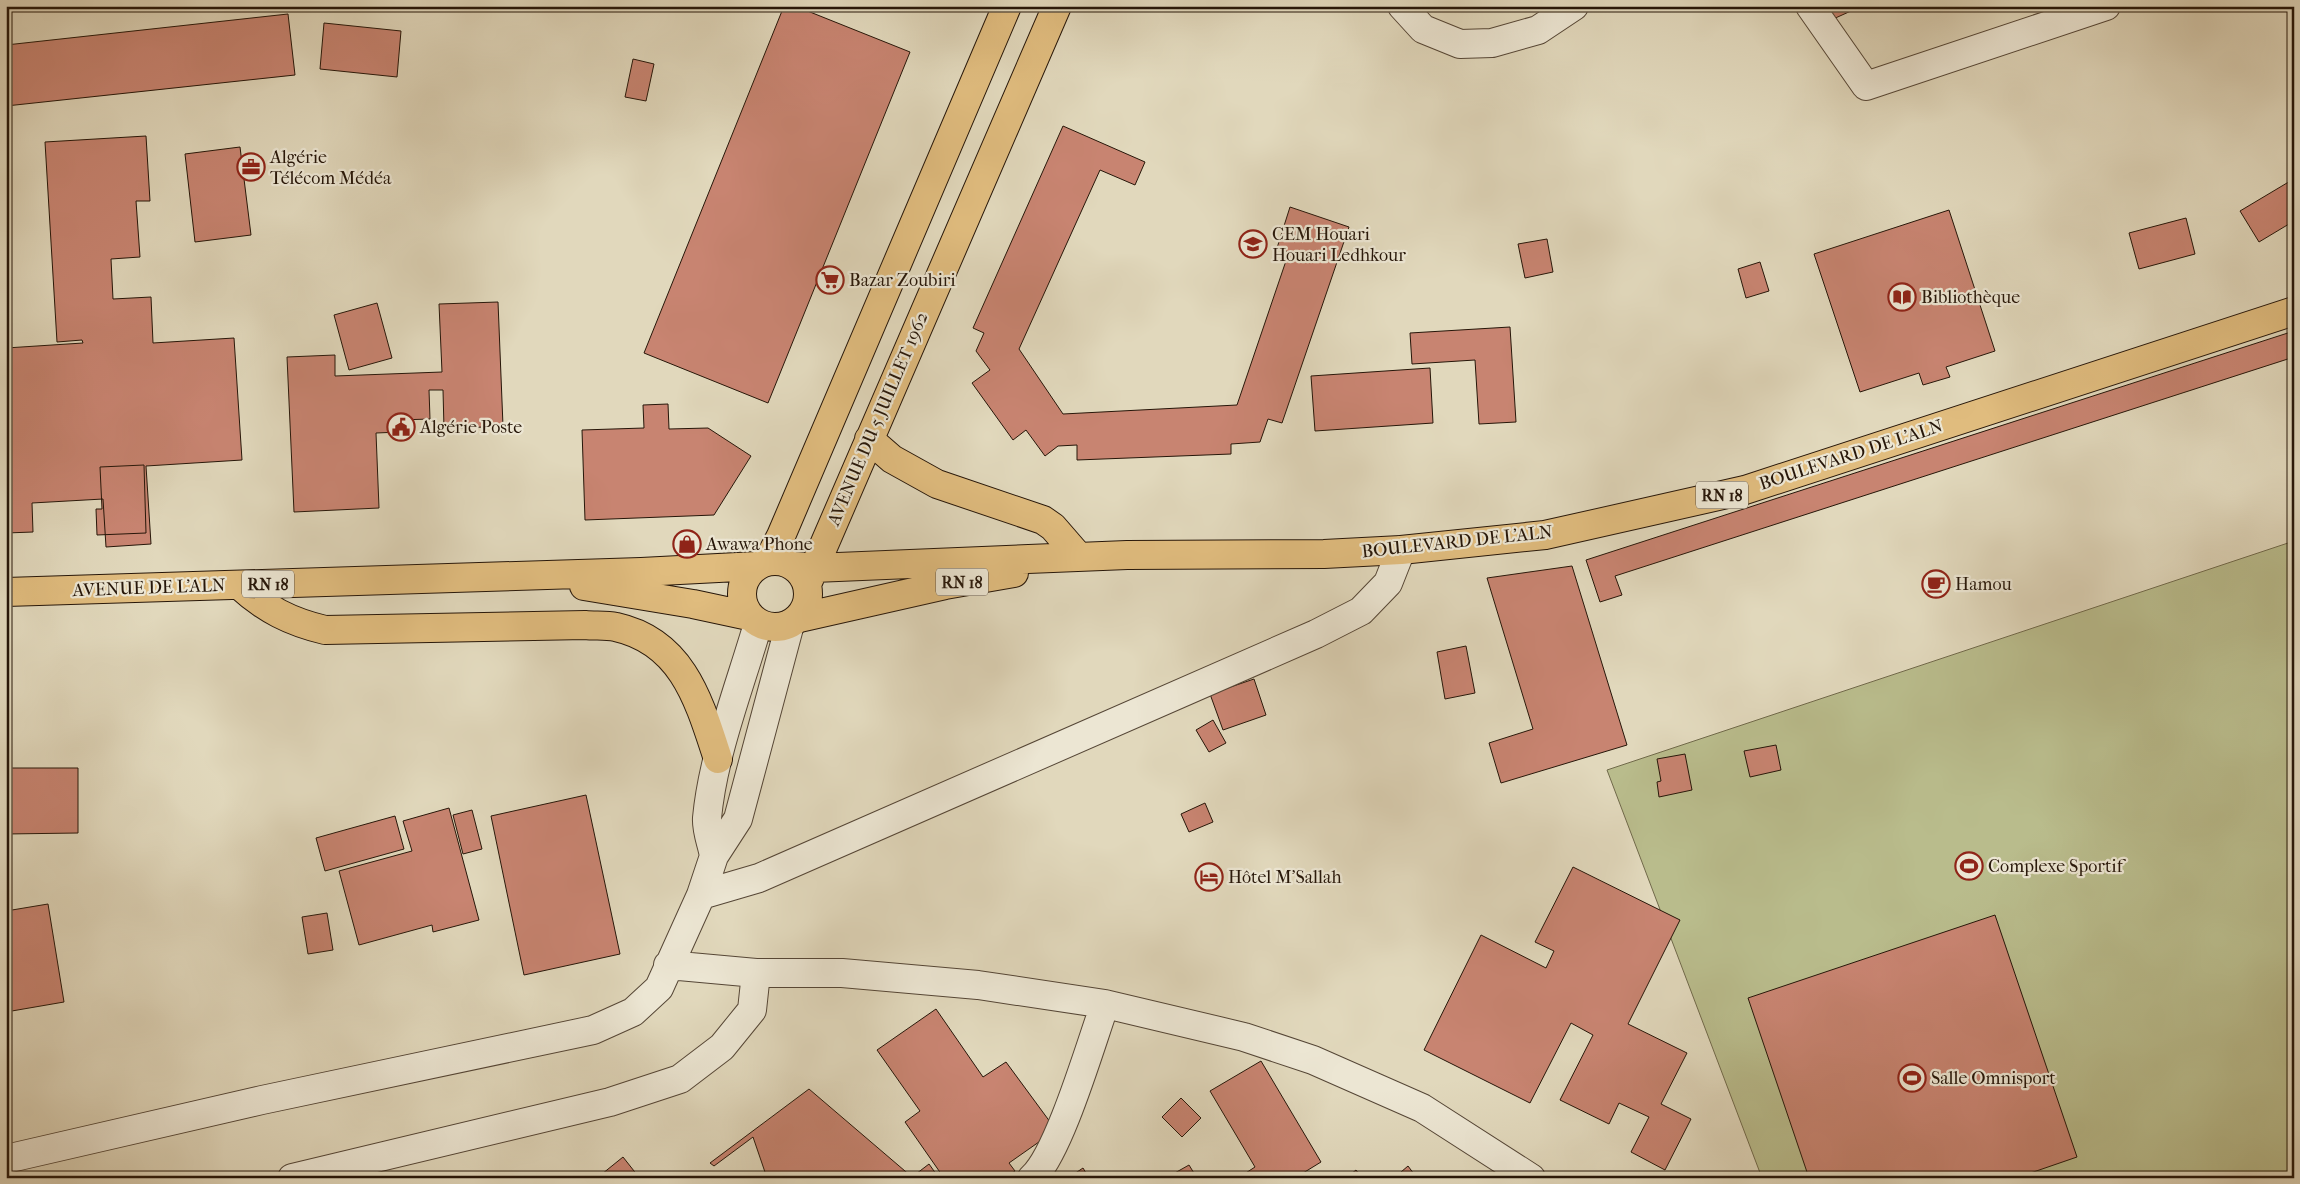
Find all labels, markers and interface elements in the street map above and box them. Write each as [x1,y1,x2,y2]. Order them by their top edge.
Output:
place label: Algérie Télécom Médéa [269,147,392,189]
office icon: Algérie Télécom Médéa [236,152,266,182]
place label: CEM Houari Houari Ledhkour [1272,224,1406,266]
school or university icon: CEM Houari Houari Ledhkour [1238,229,1268,259]
supermarket icon: Bazar Zoubiri [815,265,845,295]
place label: Bazar Zoubiri [849,270,956,291]
library icon: Bibliothèque [1887,282,1917,312]
place label: Bibliothèque [1921,287,2020,308]
street label: AVENUE DU 5 JUILLET 1962 [823,309,933,530]
public building icon: Algérie Poste [386,412,416,442]
street label: BOULEVARD DE L'ALN [1757,415,1946,495]
place label: Algérie Poste [419,417,522,438]
road number: RN 18 [1696,482,1748,508]
street label: BOULEVARD DE L'ALN [1360,521,1554,562]
shop icon: Awawa Phone [672,529,702,559]
place label: Awawa Phone [705,534,813,555]
road number: RN 18 [936,568,988,596]
cafe icon: Hamou [1921,569,1951,599]
road number: RN 18 [242,570,294,598]
place label: Hamou [1955,574,2012,595]
street label: AVENUE DE L'ALN [71,575,226,601]
sports icon: Complexe Sportif [1954,851,1984,881]
place label: Complexe Sportif [1988,856,2127,877]
hotel icon: Hôtel M'Sallah [1194,862,1224,892]
place label: Hôtel M'Sallah [1228,867,1341,888]
sports icon: Salle Omnisport [1897,1063,1927,1093]
place label: Salle Omnisport [1931,1068,2056,1089]

